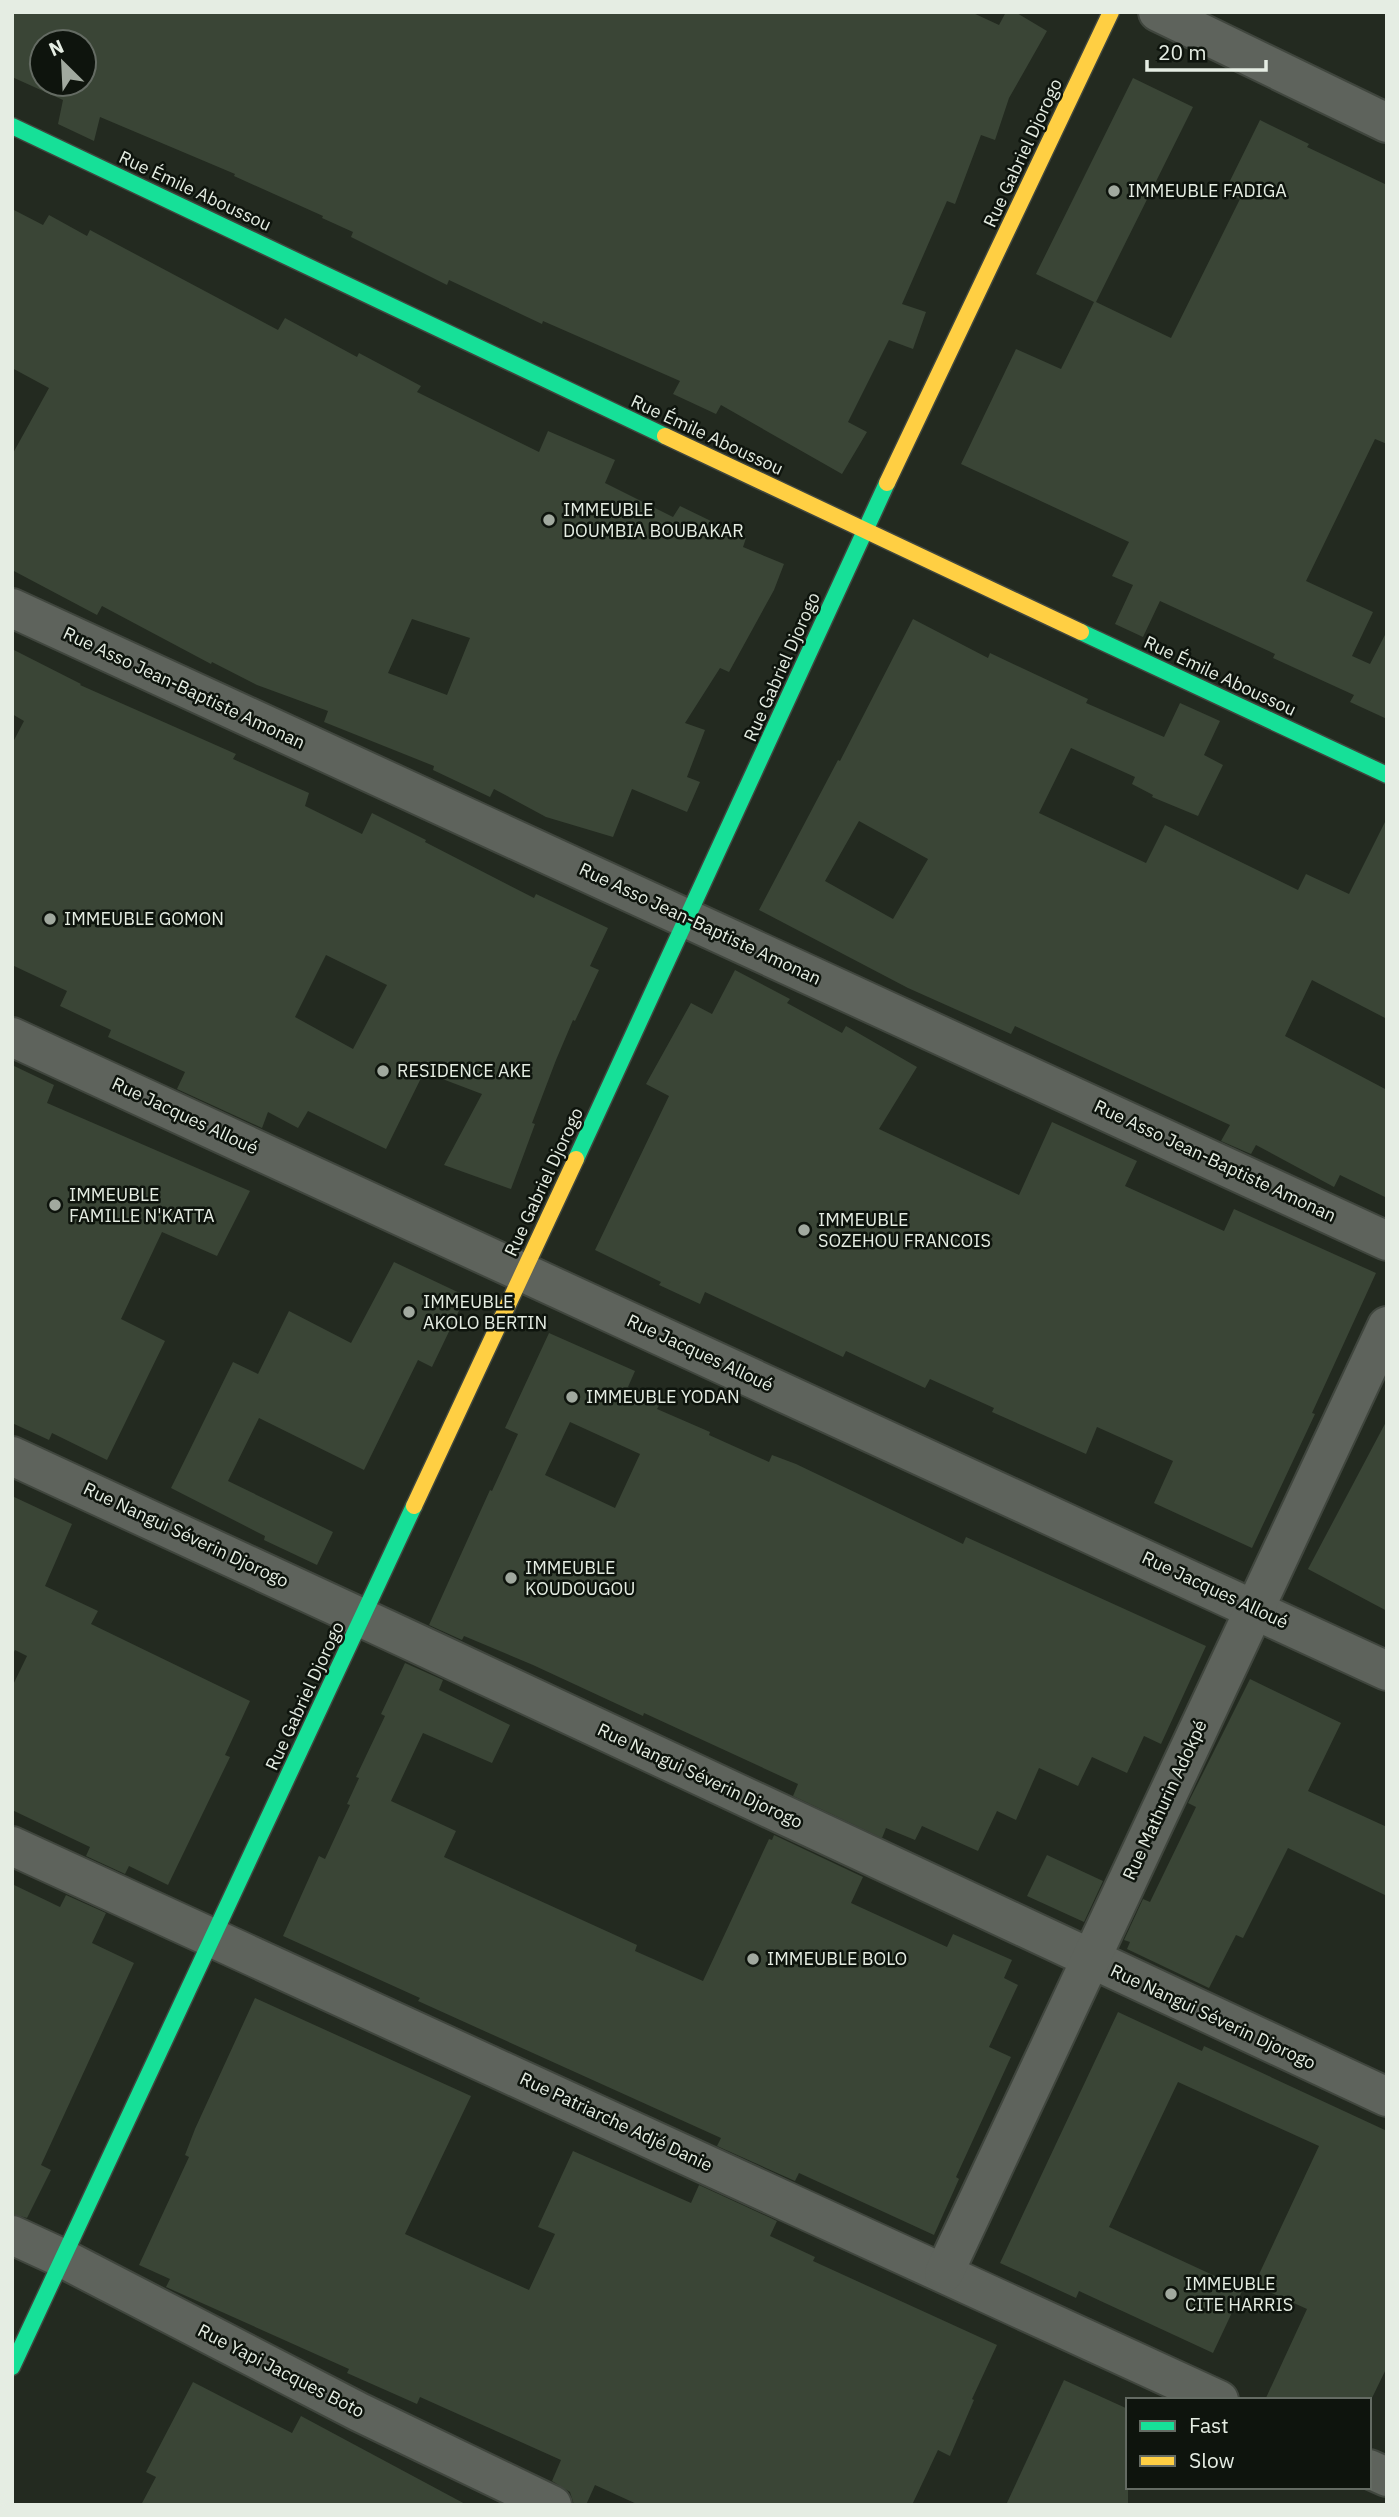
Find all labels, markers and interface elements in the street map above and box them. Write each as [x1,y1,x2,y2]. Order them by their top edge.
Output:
north arrow [28,28,98,98]
scale bar [1147,28,1266,72]
text: N [45,34,67,61]
text: 20 m [1158,38,1207,66]
street label: Rue Gabriel Djorogo [978,75,1067,231]
street label: Rue Émile Aboussou [115,145,275,236]
place label: IMMEUBLE FADIGA [1128,179,1287,202]
marker: IMMEUBLE FADIGA [1106,183,1122,199]
street label: Rue Émile Aboussou [627,389,787,480]
place label: IMMEUBLE DOUMBIA BOUBAKAR [563,498,744,542]
marker: IMMEUBLE DOUMBIA BOUBAKAR [541,512,557,528]
street label: Rue Gabriel Djorogo [738,588,825,745]
street label: Rue Asso Jean-Baptiste Amonan [60,621,309,754]
street label: Rue Émile Aboussou [1140,630,1300,721]
street label: Rue Asso Jean-Baptiste Amonan [576,857,825,990]
place label: IMMEUBLE GOMON [64,907,224,930]
marker: IMMEUBLE GOMON [42,911,58,927]
place label: RESIDENCE AKE [397,1059,531,1082]
marker: RESIDENCE AKE [375,1063,391,1079]
street label: Rue Jacques Alloué [108,1072,262,1160]
street label: Rue Asso Jean-Baptiste Amonan [1091,1094,1340,1227]
street label: Rue Gabriel Djorogo [499,1104,588,1260]
place label: IMMEUBLE FAMILLE N'KATTA [69,1183,215,1227]
marker: IMMEUBLE FAMILLE N'KATTA [47,1197,63,1213]
place label: IMMEUBLE SOZEHOU FRANCOIS [818,1208,991,1252]
marker: IMMEUBLE SOZEHOU FRANCOIS [796,1222,812,1238]
place label: IMMEUBLE AKOLO BERTIN [423,1290,547,1334]
marker: IMMEUBLE AKOLO BERTIN [401,1304,417,1320]
street label: Rue Jacques Alloué [623,1309,777,1397]
place label: IMMEUBLE YODAN [586,1385,740,1408]
marker: IMMEUBLE YODAN [564,1389,580,1405]
street label: Rue Nangui Séverin Djorogo [80,1477,293,1592]
street label: Rue Jacques Alloué [1138,1546,1292,1634]
place label: IMMEUBLE KOUDOUGOU [525,1556,635,1600]
marker: IMMEUBLE KOUDOUGOU [503,1570,519,1586]
street label: Rue Gabriel Djorogo [260,1618,349,1774]
street label: Rue Mathurin Adokpé [1117,1716,1212,1884]
street label: Rue Nangui Séverin Djorogo [594,1718,807,1833]
place label: IMMEUBLE BOLO [767,1947,907,1970]
marker: IMMEUBLE BOLO [745,1951,761,1967]
street label: Rue Nangui Séverin Djorogo [1107,1959,1320,2074]
street label: Rue Patriarche Adjé Danie [516,2067,716,2176]
place label: IMMEUBLE CITE HARRIS [1185,2272,1293,2316]
marker: IMMEUBLE CITE HARRIS [1163,2286,1179,2302]
street label: Rue Yapi Jacques Boto [194,2319,368,2423]
legend [1126,2398,1371,2489]
text: Fast [1189,2411,1229,2439]
text: Slow [1189,2446,1235,2474]

